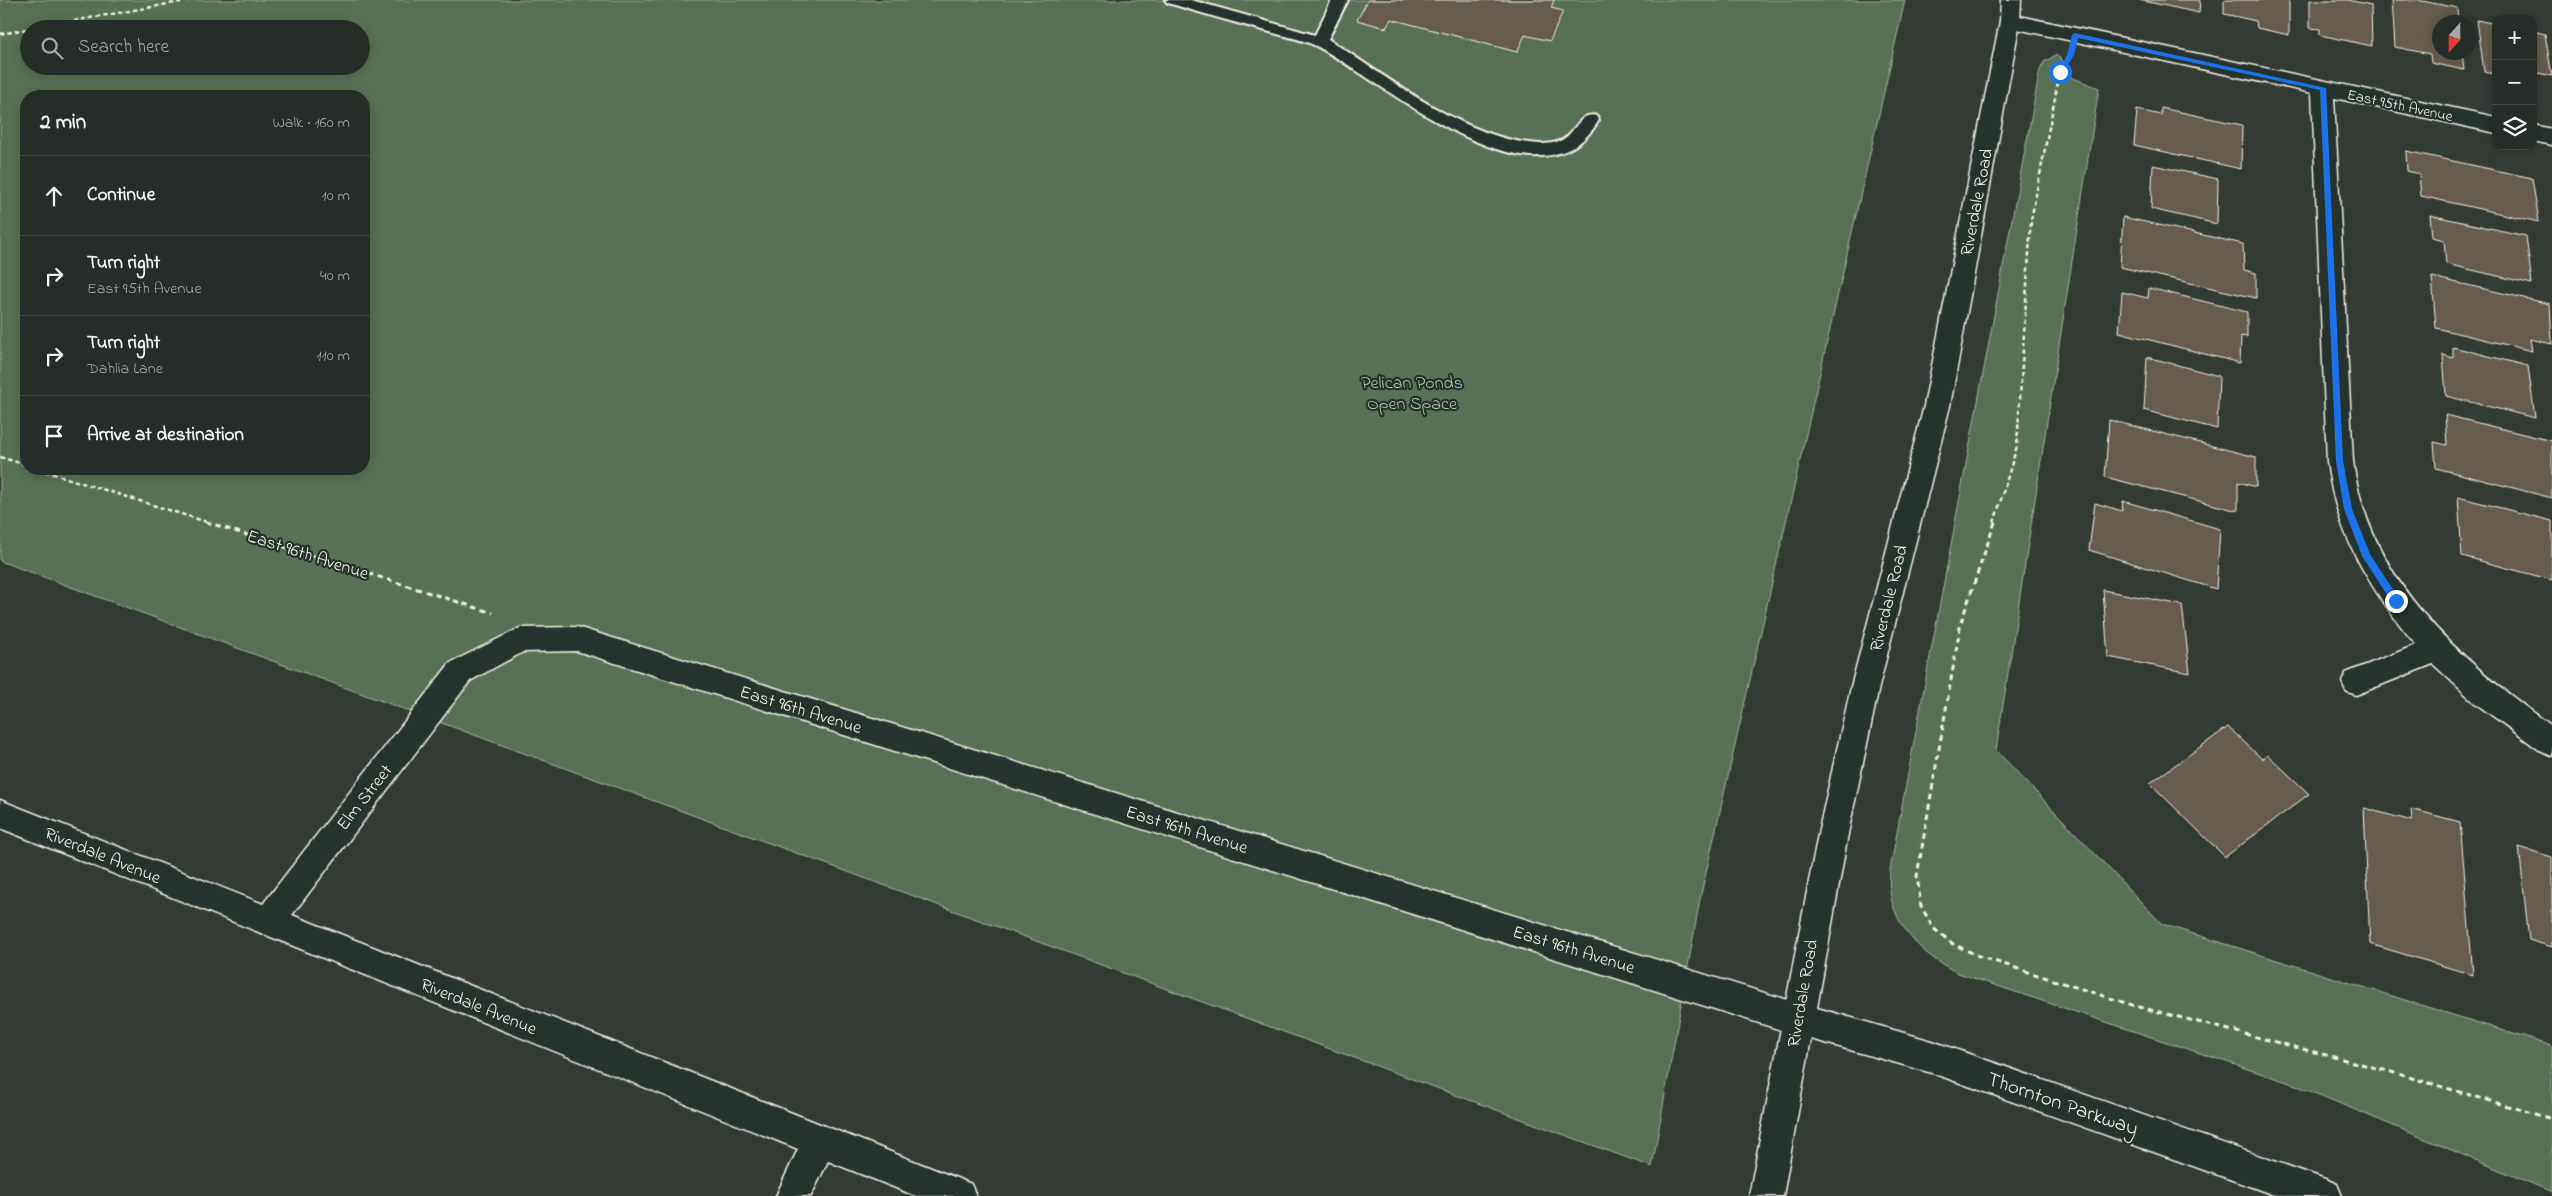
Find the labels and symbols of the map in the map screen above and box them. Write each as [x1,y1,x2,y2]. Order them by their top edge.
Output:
north arrow [2432,15,2477,60]
route start [2049,61,2072,84]
street label: East 95th Avenue [2345,84,2455,128]
street label: Riverdale Road [1955,146,2001,258]
park label: Pelican Ponds Open Space [1361,371,1463,418]
street label: East 96th Avenue [243,524,372,588]
street label: Riverdale Road [1864,543,1916,654]
route end [2385,590,2408,613]
street label: East 96th Avenue [736,680,866,742]
street label: Elm Street [331,760,400,837]
street label: East 96th Avenue [1122,800,1252,862]
street label: Riverdale Avenue [40,822,165,892]
street label: East 96th Avenue [1509,920,1639,982]
street label: Riverdale Road [1782,937,1826,1049]
street label: Riverdale Avenue [416,973,541,1043]
street label: Thornton Parkway [1982,1065,2142,1147]

